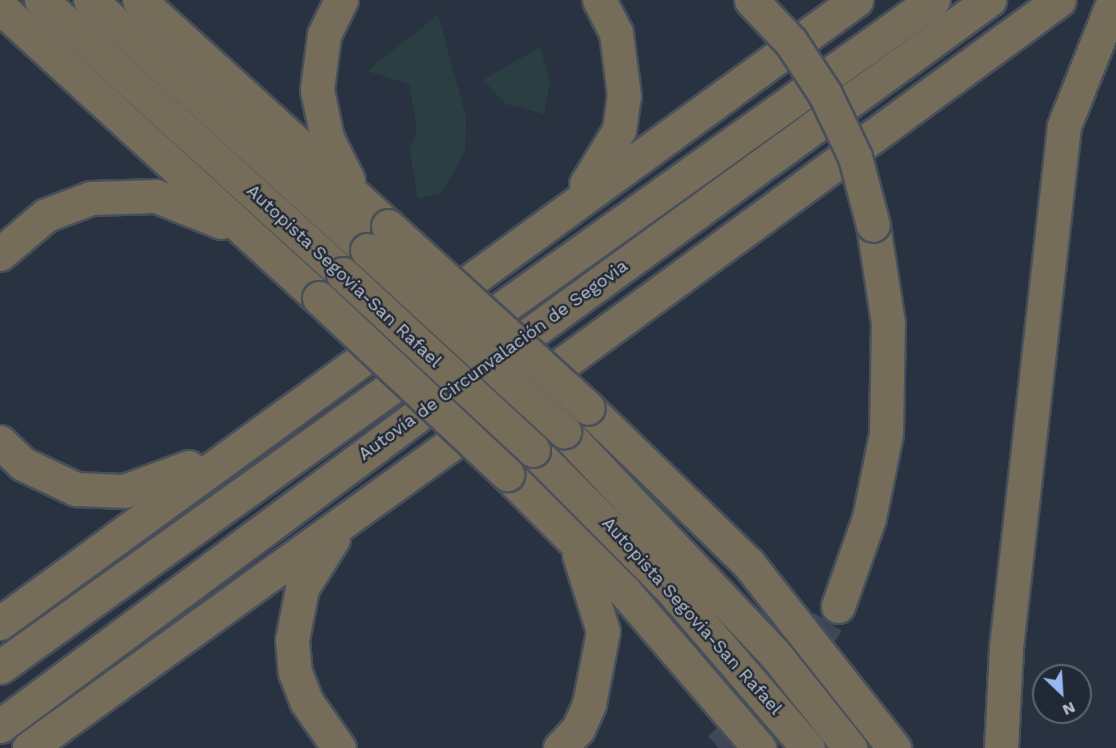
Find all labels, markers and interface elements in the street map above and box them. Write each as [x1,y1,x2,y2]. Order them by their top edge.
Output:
street label: Autopista Segovia-San Rafael [242,180,446,372]
street label: Autovía de Circunvalación de Segovia [354,255,632,465]
street label: Autopista Segovia-San Rafael [597,512,787,720]
north arrow [1032,664,1092,724]
text: N [1060,698,1078,720]

